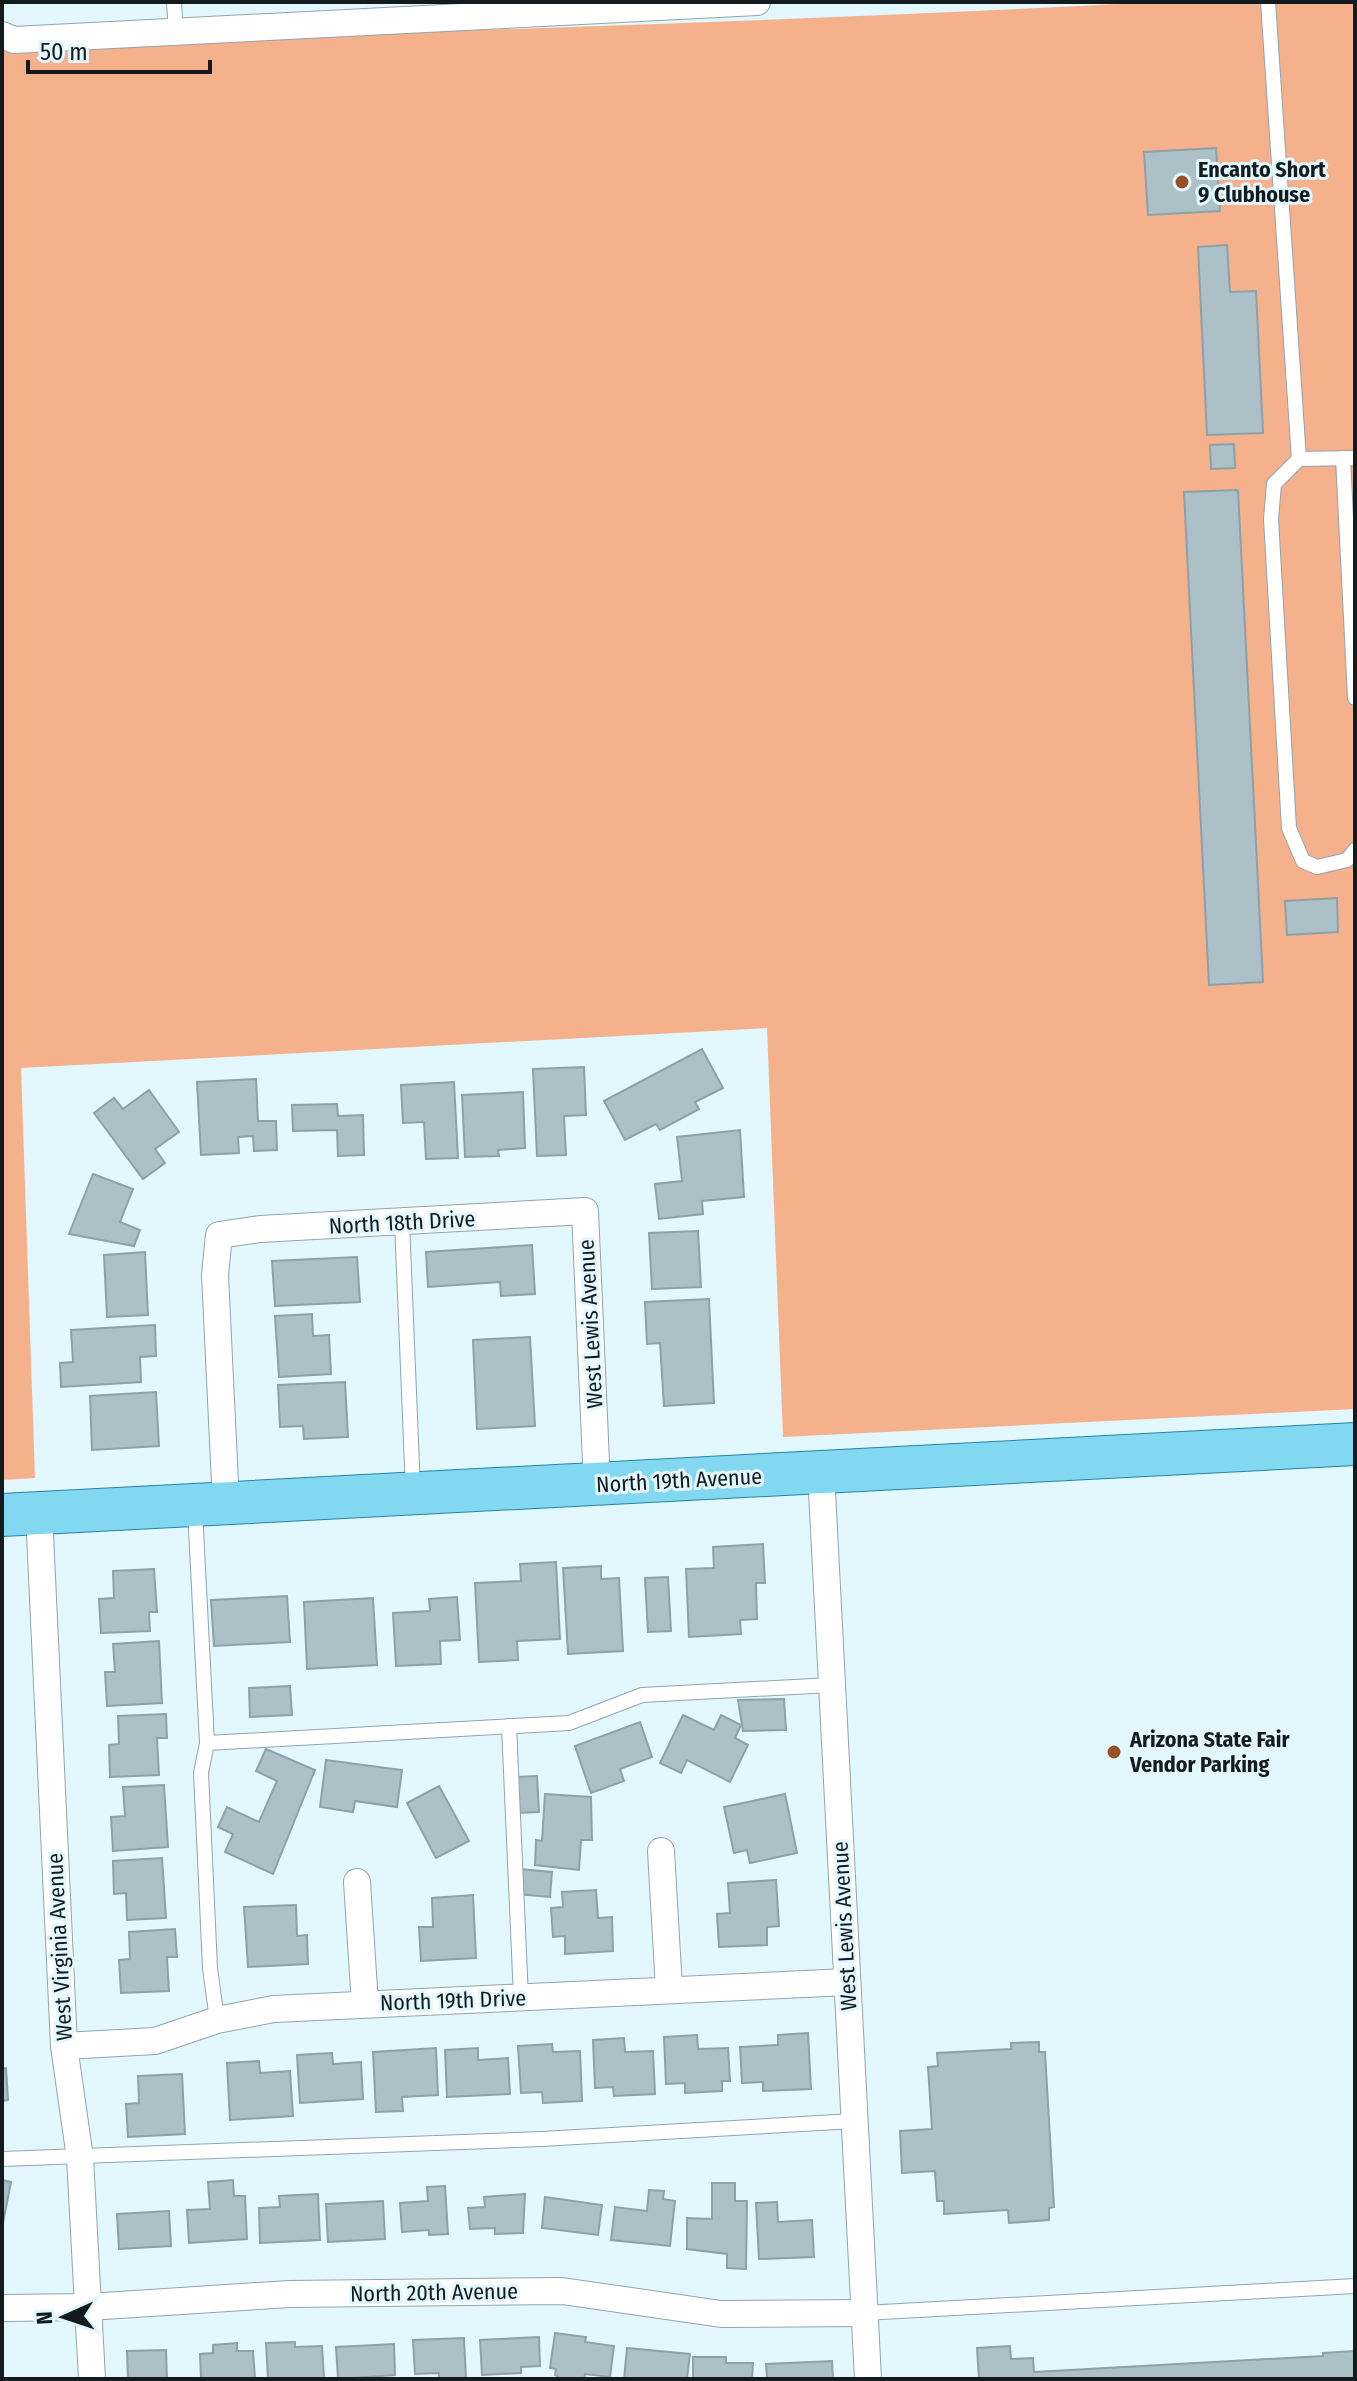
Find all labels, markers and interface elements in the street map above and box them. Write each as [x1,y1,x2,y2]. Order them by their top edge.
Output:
scale bar [28,24,210,74]
text: 50 m [40,38,88,66]
place label: Encanto Short 9 Clubhouse [1198,156,1326,208]
marker: Encanto Short 9 Clubhouse [1173,173,1191,191]
street label: North 18th Drive [328,1205,476,1240]
street label: West Lewis Avenue [573,1239,608,1409]
street label: North 19th Avenue [595,1463,763,1498]
place label: Arizona State Fair Vendor Parking [1129,1726,1290,1778]
marker: Arizona State Fair Vendor Parking [1105,1743,1123,1761]
street label: West Lewis Avenue [827,1841,862,2011]
street label: West Virginia Avenue [41,1852,78,2042]
street label: North 19th Drive [379,1984,527,2017]
north arrow [24,2277,104,2357]
street label: North 20th Avenue [350,2278,518,2307]
text: N [31,2311,58,2325]

